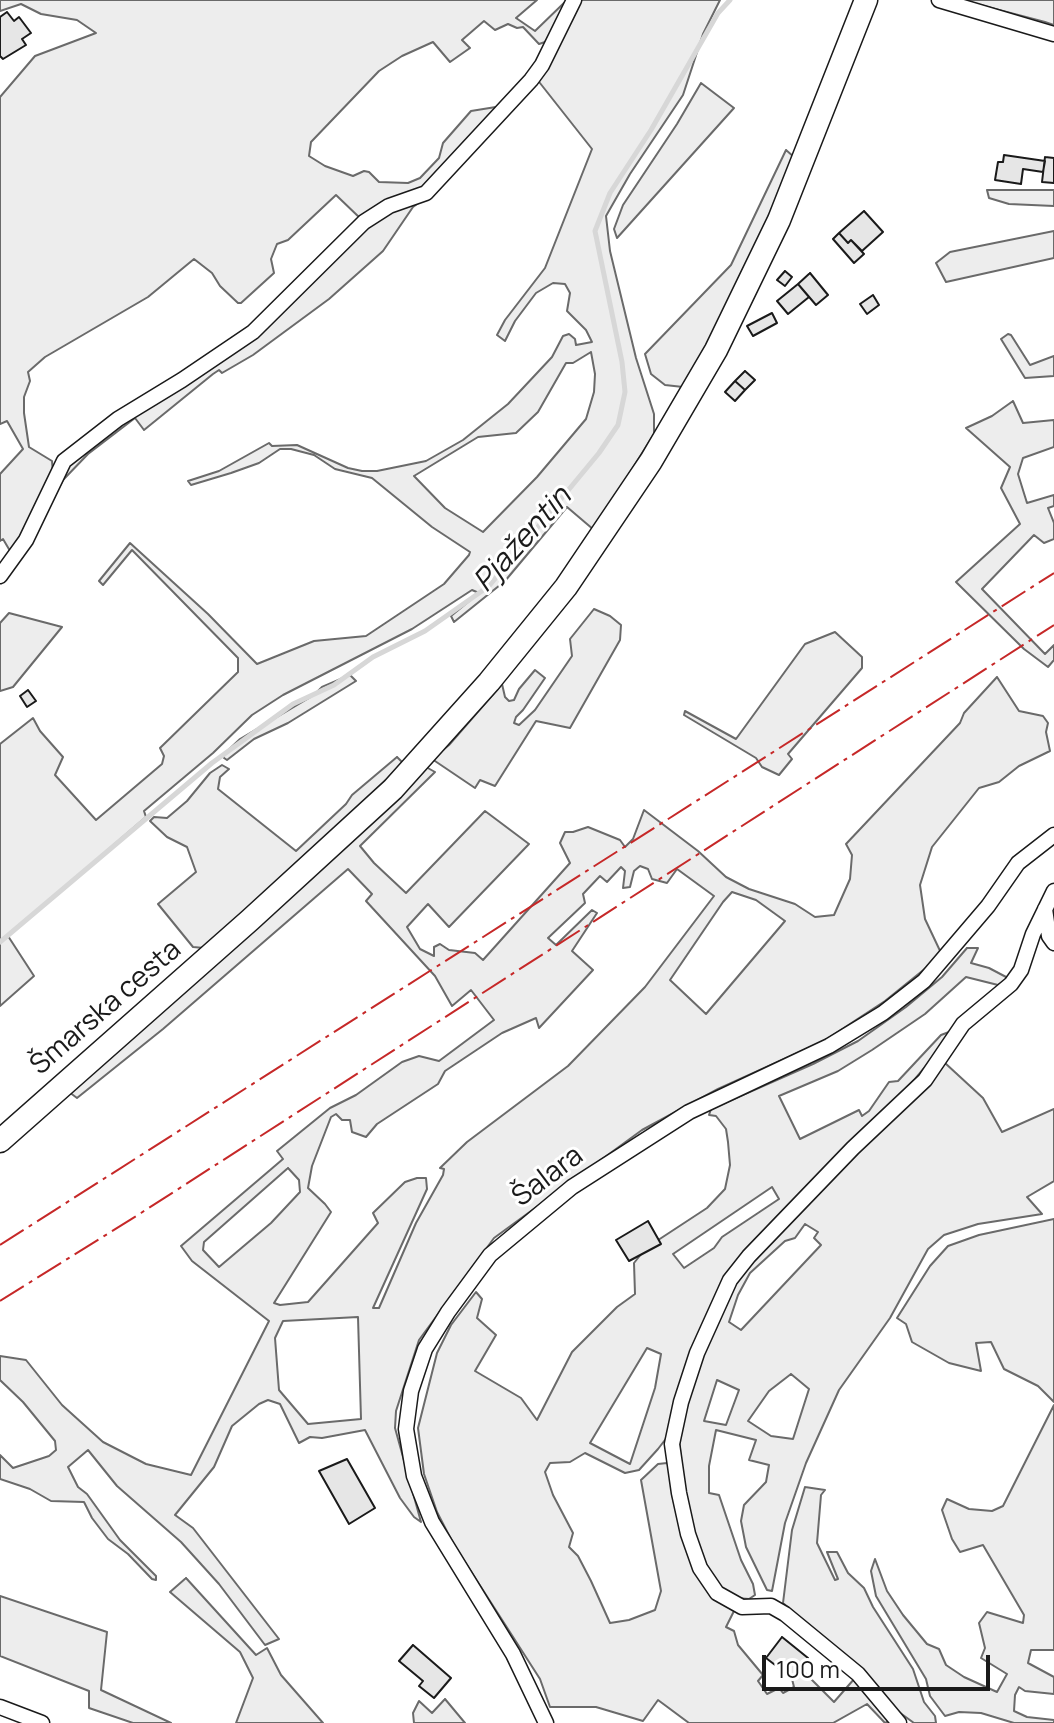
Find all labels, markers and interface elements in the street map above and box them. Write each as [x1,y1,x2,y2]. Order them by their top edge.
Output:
water label: Pjažentin [467,480,579,600]
street label: Šmarska cesta [24,933,188,1083]
street label: Šalara [506,1140,590,1214]
scale bar [766,1639,994,1689]
text: 100 m [776,1652,840,1685]

